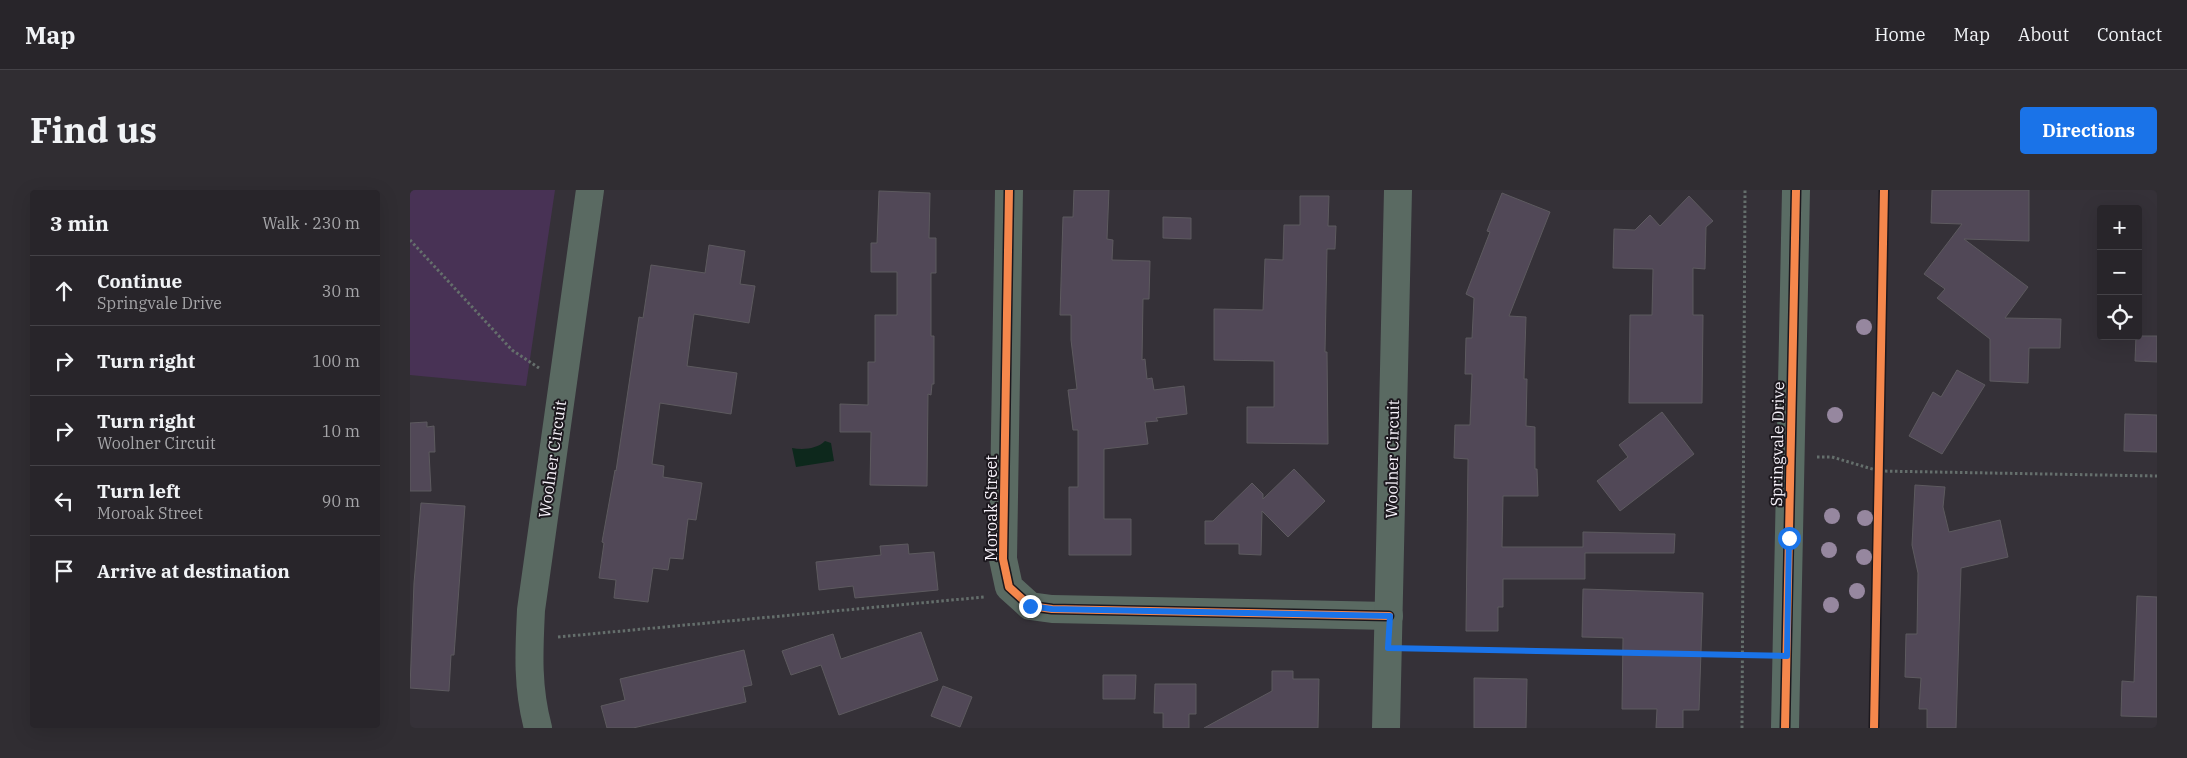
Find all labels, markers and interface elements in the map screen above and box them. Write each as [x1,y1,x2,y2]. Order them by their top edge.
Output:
text: Map [25,19,75,51]
text: Home [1874,23,1926,46]
text: Map [1954,23,1990,46]
text: About [2018,23,2069,46]
text: Contact [2097,23,2162,46]
text: Find us [30,107,157,153]
button: Directions [2020,107,2157,154]
map controls [2097,205,2142,340]
button: + [2097,205,2142,250]
text: 3 min [50,209,109,237]
text: Walk · 230 m [262,213,360,233]
button: − [2097,250,2142,295]
text: Continue [97,269,182,293]
icon: ahead [50,277,78,305]
text: 30 m [322,281,360,301]
text: Springvale Drive [97,293,222,313]
button: locate [2097,295,2142,340]
icon: right [50,347,78,375]
text: Turn right [97,349,195,373]
text: 100 m [312,351,360,371]
street label: Springvale Drive [1766,381,1788,507]
street label: Woolner Circuit [534,398,570,519]
street label: Woolner Circuit [1381,399,1403,519]
text: Turn right [97,409,195,433]
icon: right [50,417,78,445]
text: 10 m [322,421,360,441]
text: Woolner Circuit [97,433,216,453]
street label: Moroak Street [981,455,1001,561]
text: Turn left [97,479,180,503]
icon: left [50,487,78,515]
text: 90 m [322,491,360,511]
text: Moroak Street [97,503,203,523]
route start [1778,527,1801,550]
icon: arrive [50,557,78,585]
text: Arrive at destination [97,559,290,583]
route end [1019,595,1042,618]

